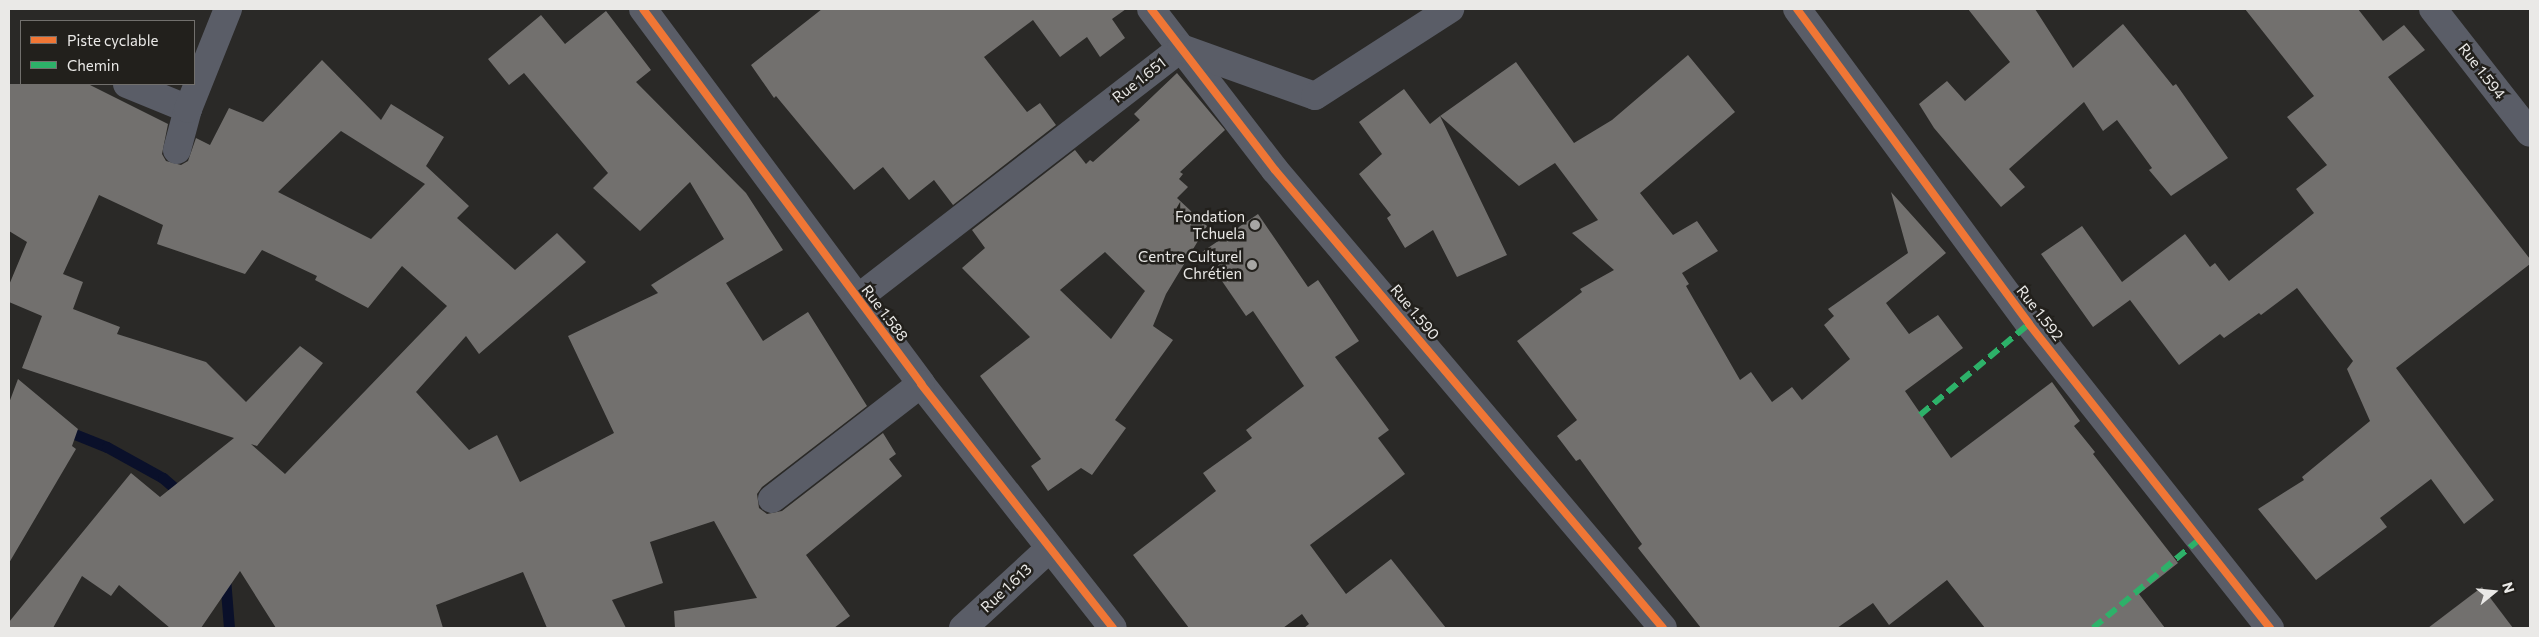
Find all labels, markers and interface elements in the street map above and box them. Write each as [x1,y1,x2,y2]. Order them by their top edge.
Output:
legend [20,20,195,85]
text: Piste cyclable [67,31,158,49]
street label: Rue 1.594 [2455,40,2509,102]
street label: Rue 1.651 [1109,54,1169,106]
text: Chemin [67,56,119,74]
place label: Fondation Tchuela [1175,207,1245,242]
marker: Fondation Tchuela [1249,219,1261,231]
place label: Centre Culturel Chrétien [1138,247,1242,282]
marker: Centre Culturel Chrétien [1246,259,1258,271]
street label: Rue 1.588 [858,281,912,345]
street label: Rue 1.590 [1387,281,1443,343]
street label: Rue 1.592 [2013,282,2067,344]
street label: Rue 1.613 [977,560,1035,616]
north arrow [2469,567,2519,617]
text: N [2499,580,2518,595]

